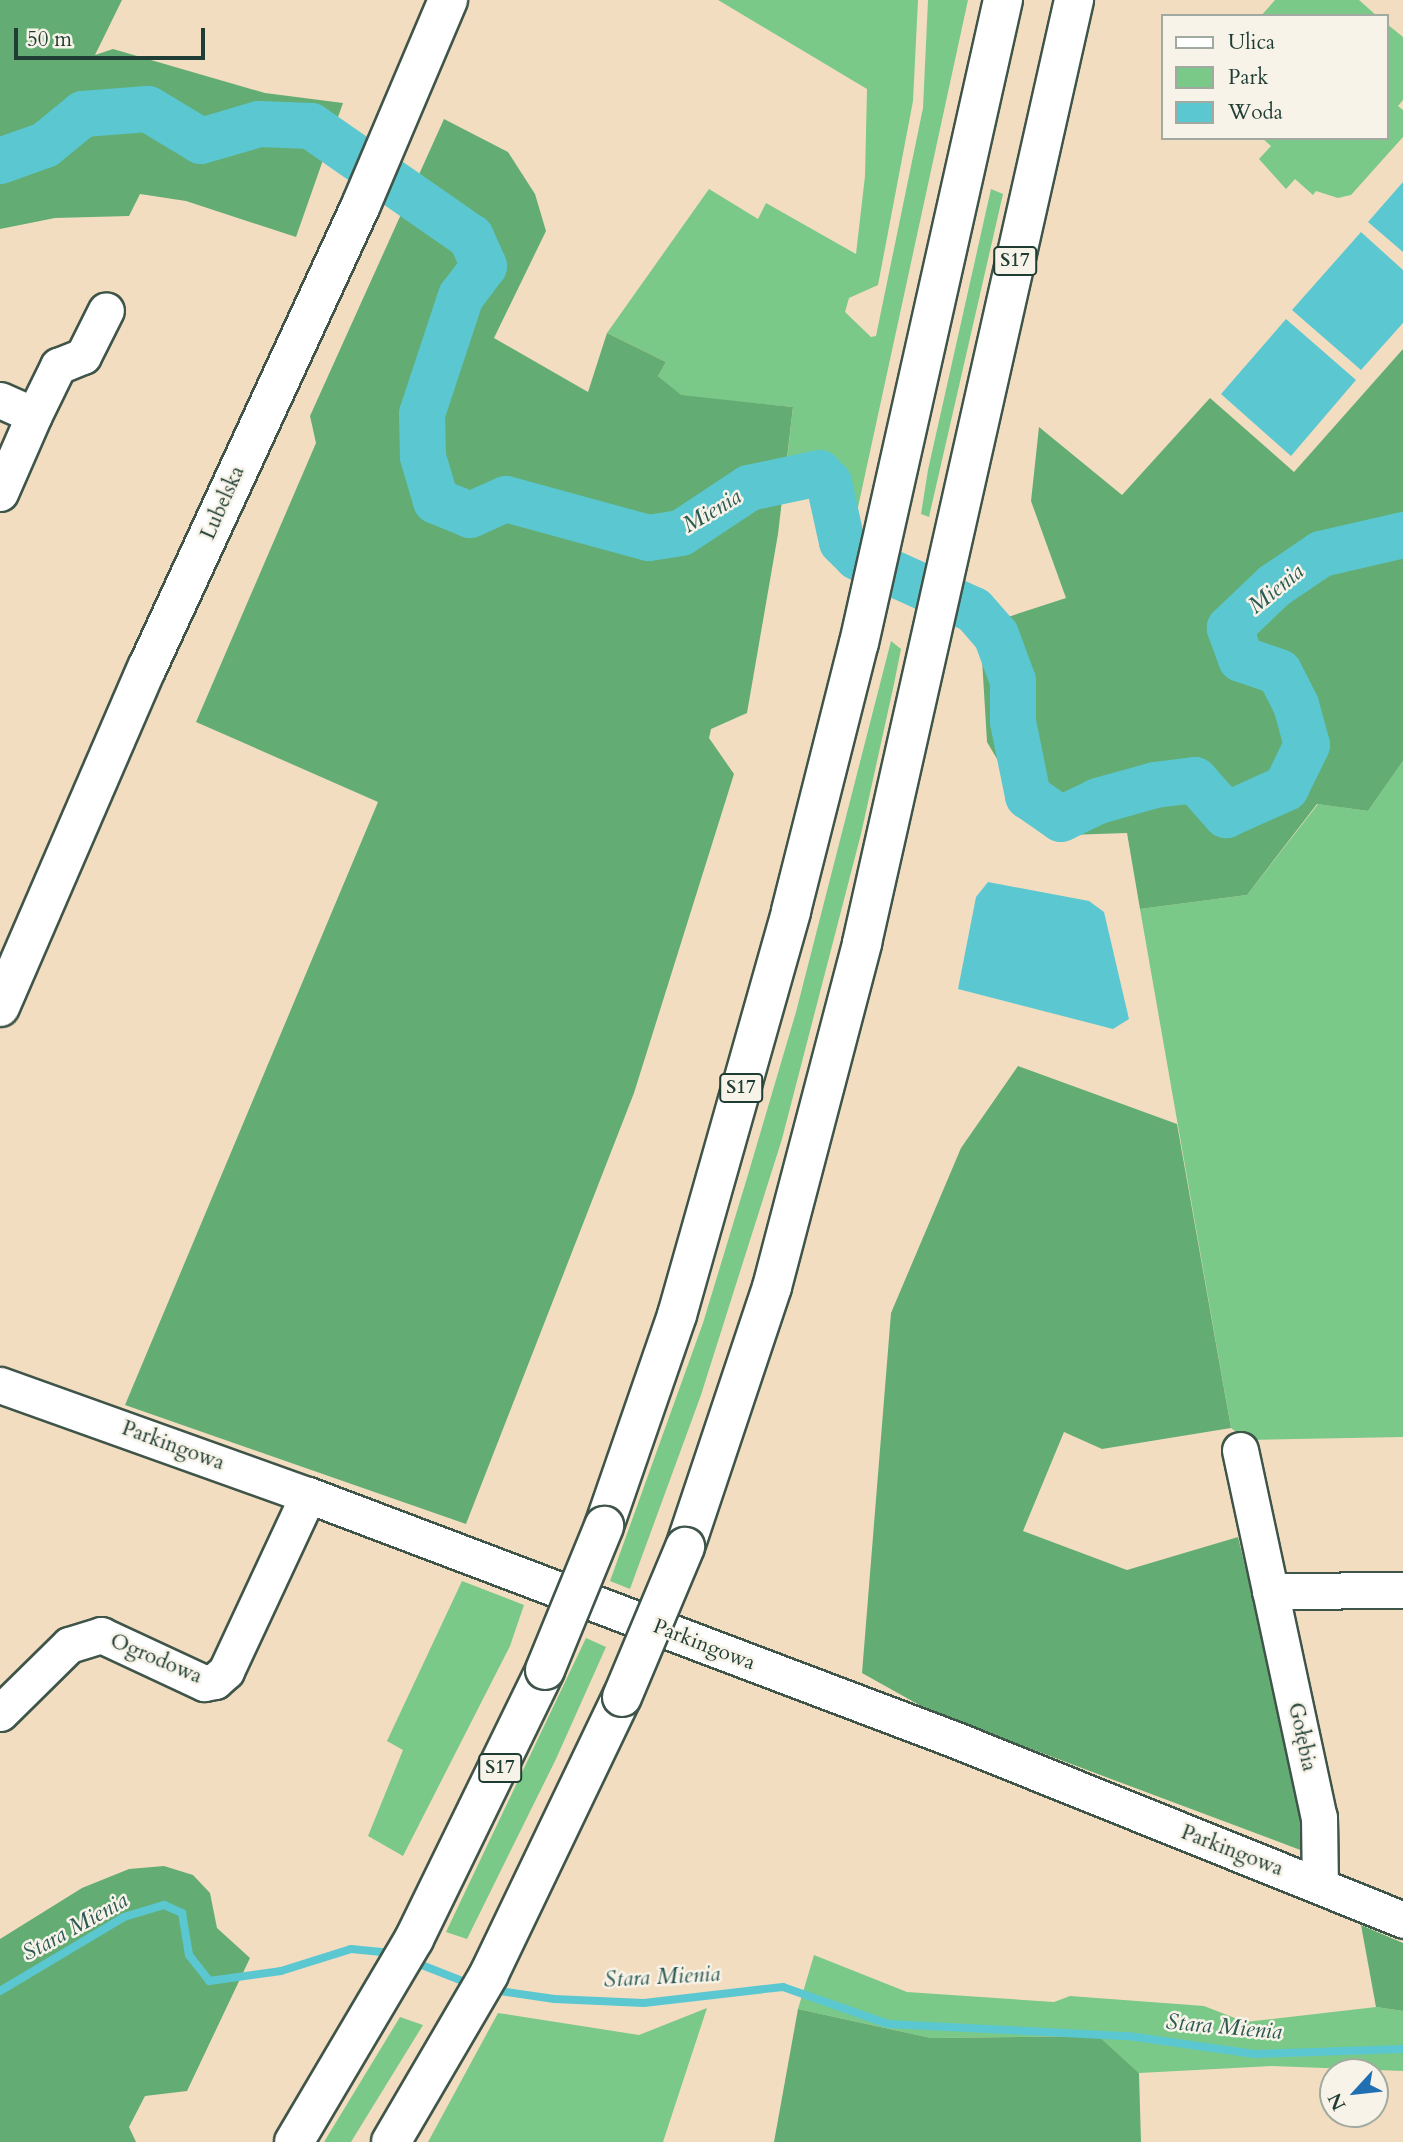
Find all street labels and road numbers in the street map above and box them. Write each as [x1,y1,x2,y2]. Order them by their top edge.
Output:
road number: S17 [992,246,1038,276]
street label: Lubelska [196,462,250,544]
road number: S17 [718,1072,764,1104]
street label: Parkingowa [118,1416,228,1476]
street label: Parkingowa [649,1614,759,1676]
street label: Ogrodowa [106,1628,206,1690]
street label: Gołębia [1282,1700,1322,1774]
road number: S17 [477,1752,523,1784]
street label: Parkingowa [1177,1820,1287,1882]

